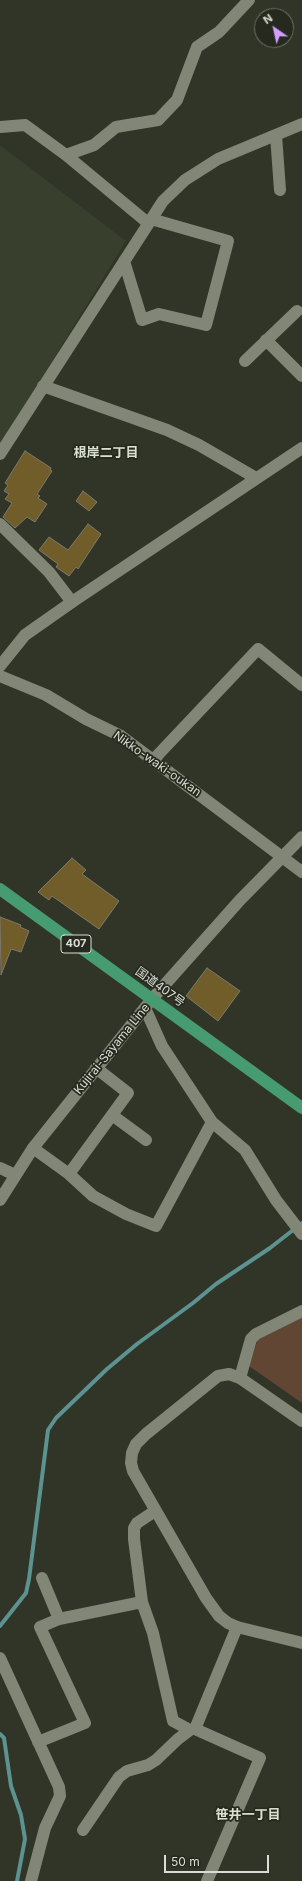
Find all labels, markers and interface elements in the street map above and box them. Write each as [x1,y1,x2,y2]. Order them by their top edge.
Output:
north arrow [254,8,294,48]
text: N [260,11,275,27]
district label: 根岸二丁目 [74,445,138,461]
street label: Nikko-waki-oukan [110,728,204,800]
road number: 407 [61,935,91,953]
street label: 国道407号 [132,964,188,1010]
street label: Kujirai-Sayama Line [71,1001,153,1097]
district label: 笹井一丁目 [216,1807,280,1823]
scale bar [166,1847,271,1873]
text: 50 m [171,1854,200,1869]

